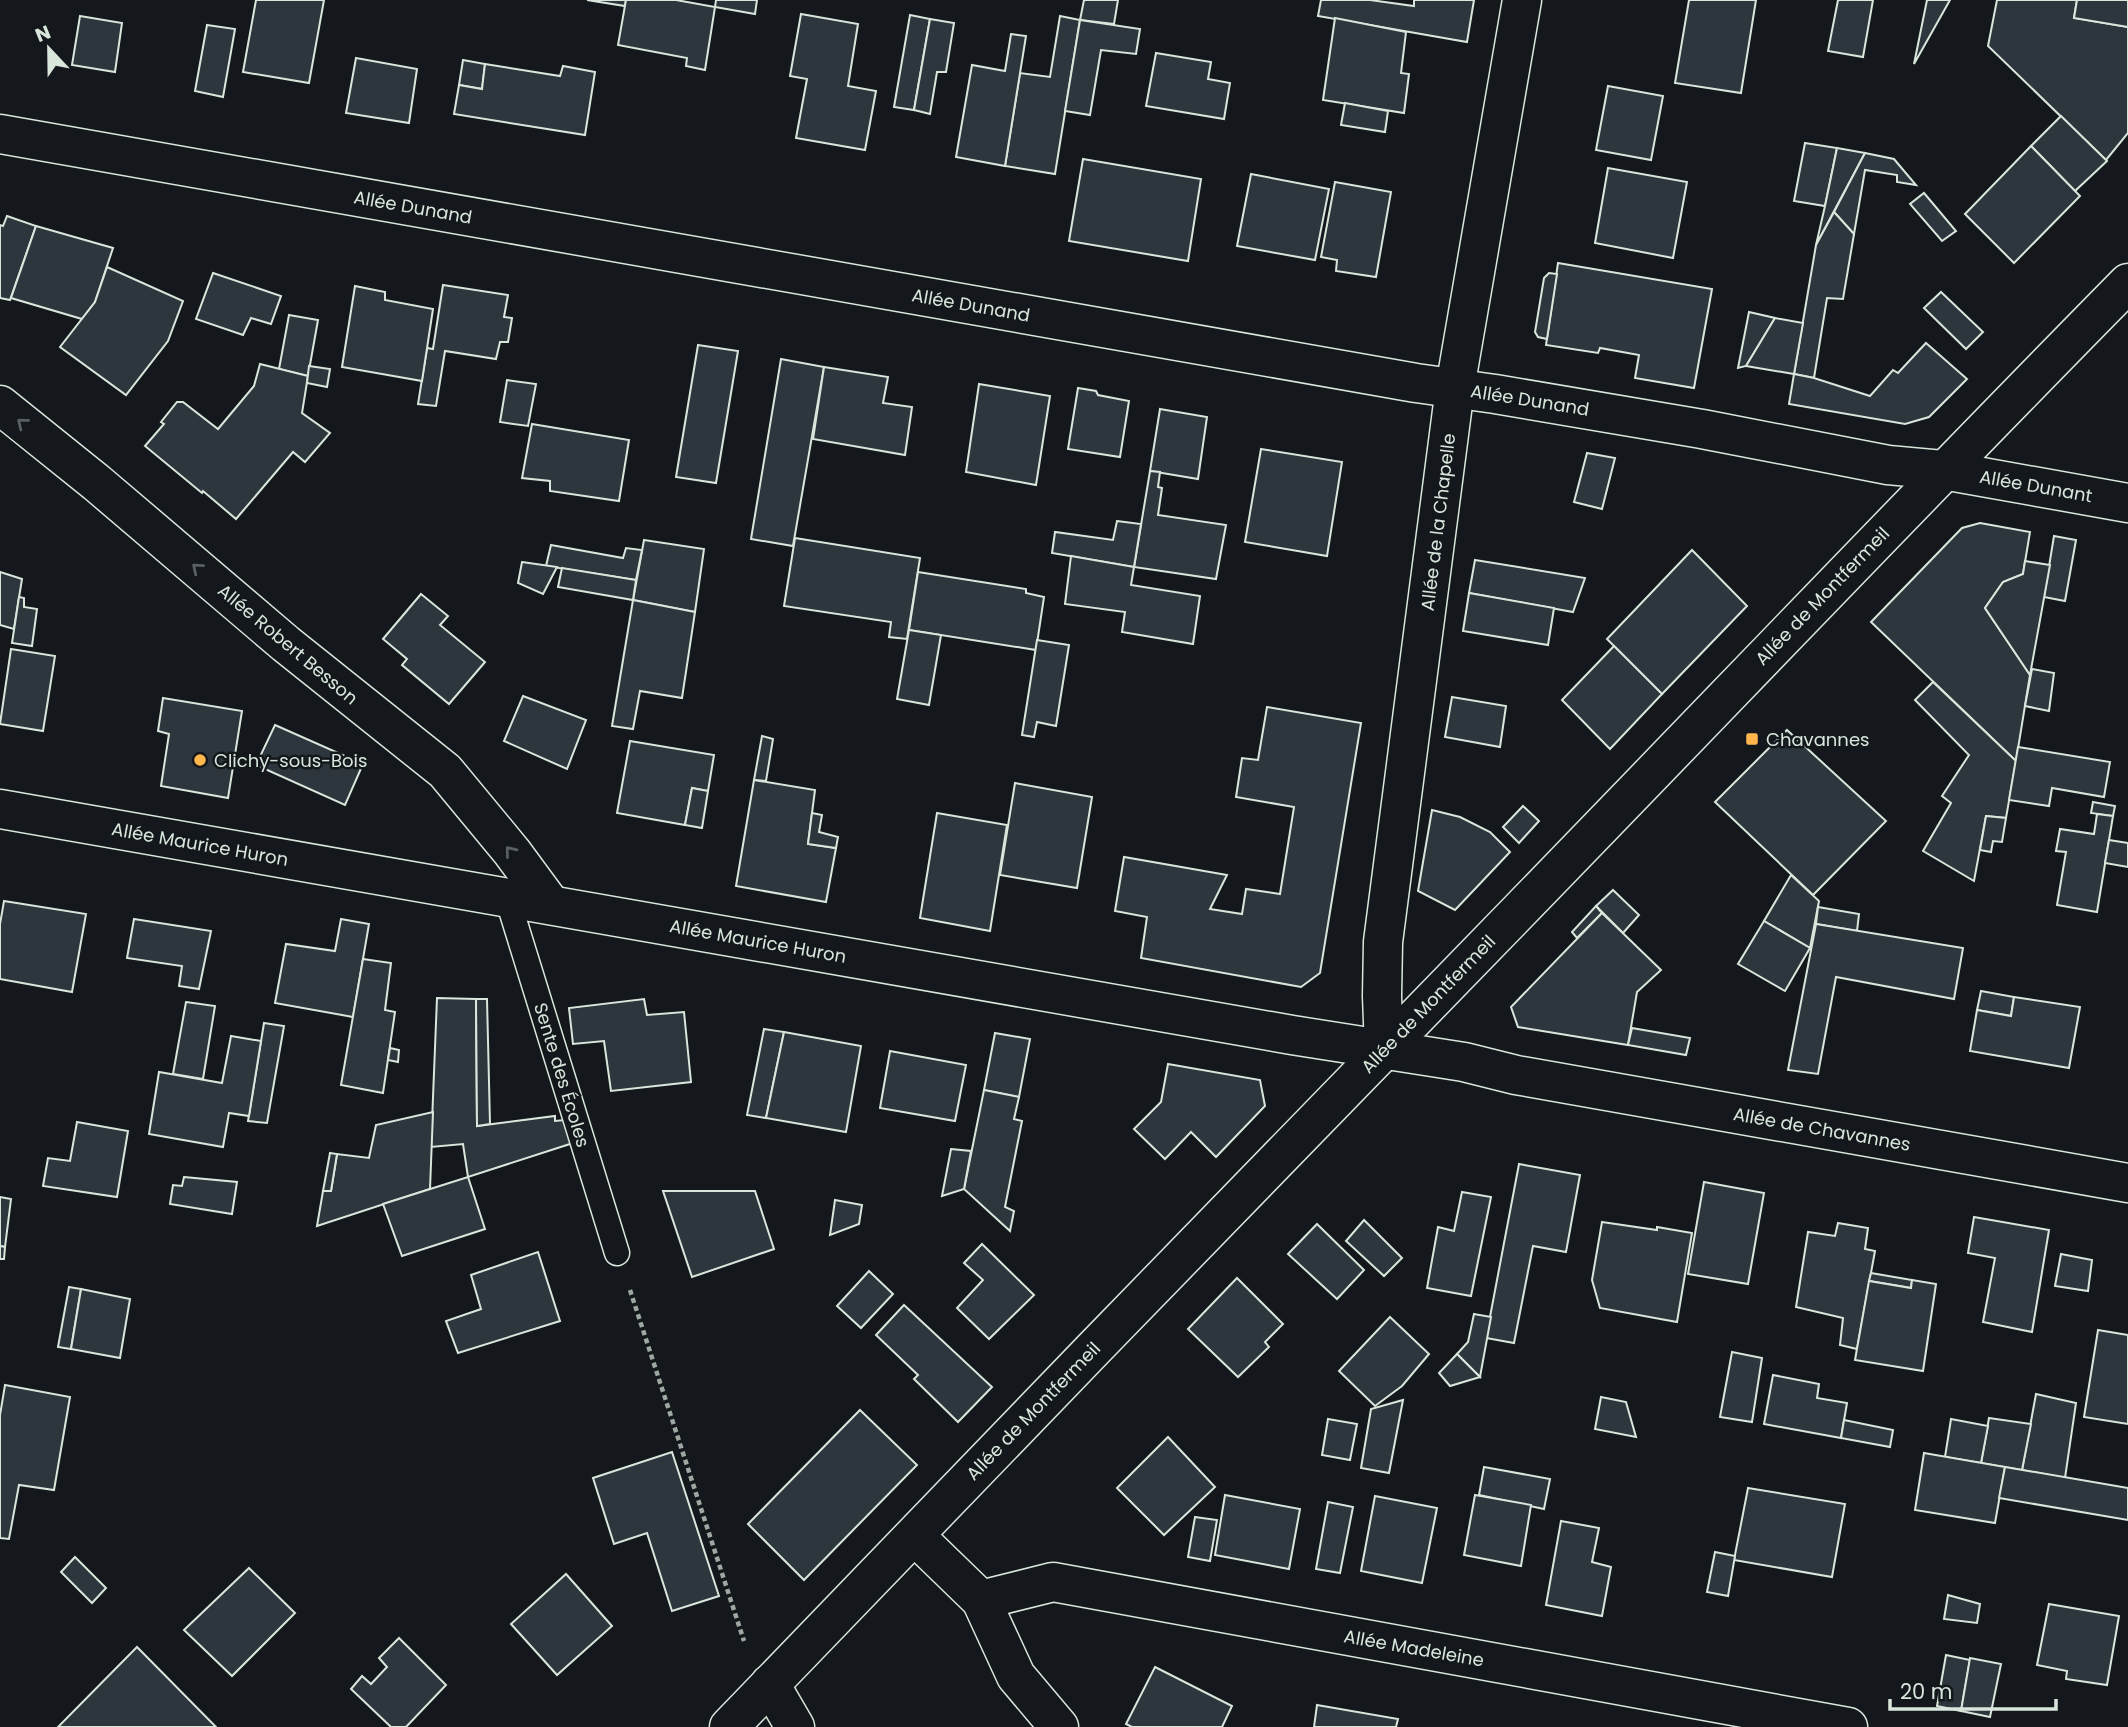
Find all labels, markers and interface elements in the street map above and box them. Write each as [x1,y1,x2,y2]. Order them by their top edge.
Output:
north arrow [14,14,84,84]
text: N [31,19,55,49]
street label: Allée Dunand [352,184,474,230]
street label: Allée Dunand [910,282,1032,328]
street label: Allée Dunand [1469,378,1591,422]
one-way arrow [17,418,29,431]
street label: Allée de la Chapelle [1415,432,1461,612]
street label: Allée Dunant [1978,464,2094,508]
street label: Allée de Montfermeil [1749,521,1895,671]
one-way arrow [192,564,205,576]
street label: Allée Robert Besson [213,578,363,710]
place label: Chavannes [1766,727,1869,752]
marker: Chavannes [1744,731,1760,747]
place label: Clichy-sous-Bois [214,748,367,773]
marker: Clichy-sous-Bois [192,752,208,768]
street label: Allée Maurice Huron [110,816,290,872]
one-way arrow [506,846,518,859]
street label: Allée Maurice Huron [668,913,848,969]
street label: Allée de Montfermeil [1355,929,1501,1079]
street label: Sente des Écoles [528,1000,596,1150]
street label: Allée de Chavannes [1731,1101,1913,1157]
street label: Allée de Montfermeil [960,1336,1106,1486]
street label: Allée Madeleine [1342,1623,1486,1673]
scale bar [1890,1668,2056,1712]
text: 20 m [1900,1677,1953,1706]

